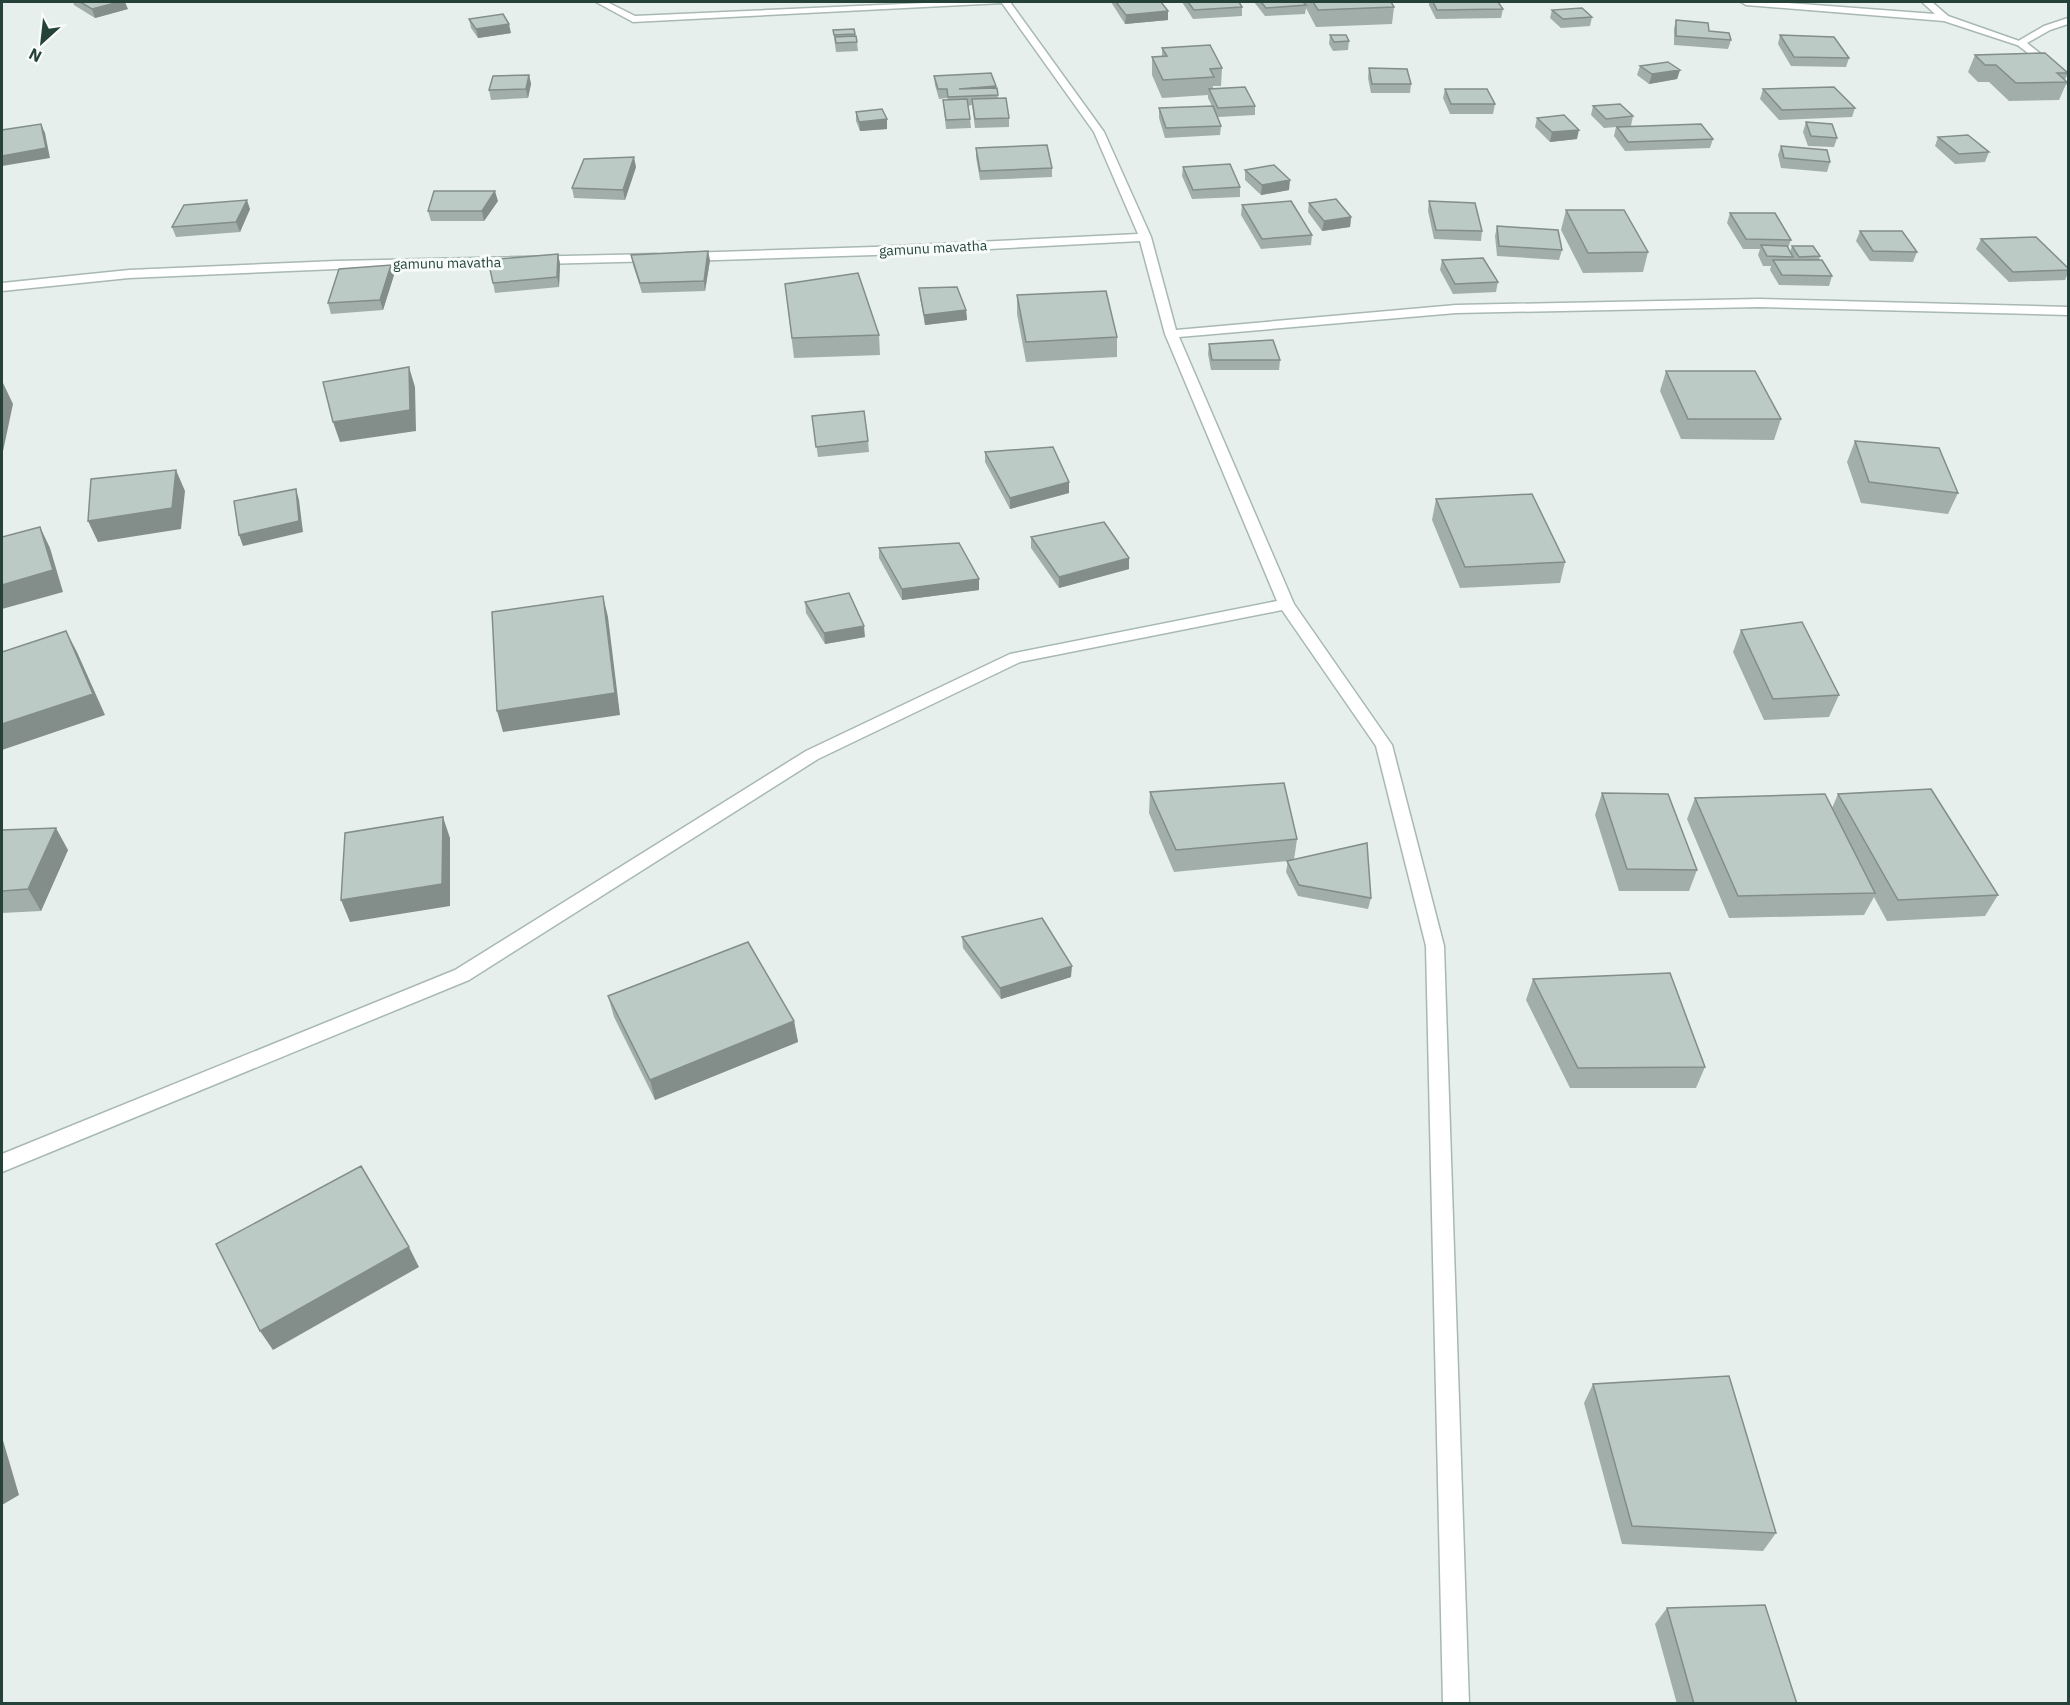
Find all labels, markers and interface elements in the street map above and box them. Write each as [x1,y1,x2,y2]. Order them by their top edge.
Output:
north arrow [12,12,72,72]
text: N [25,44,45,67]
street label: gamunu mavatha [878,236,988,260]
street label: gamunu mavatha [393,253,502,273]

